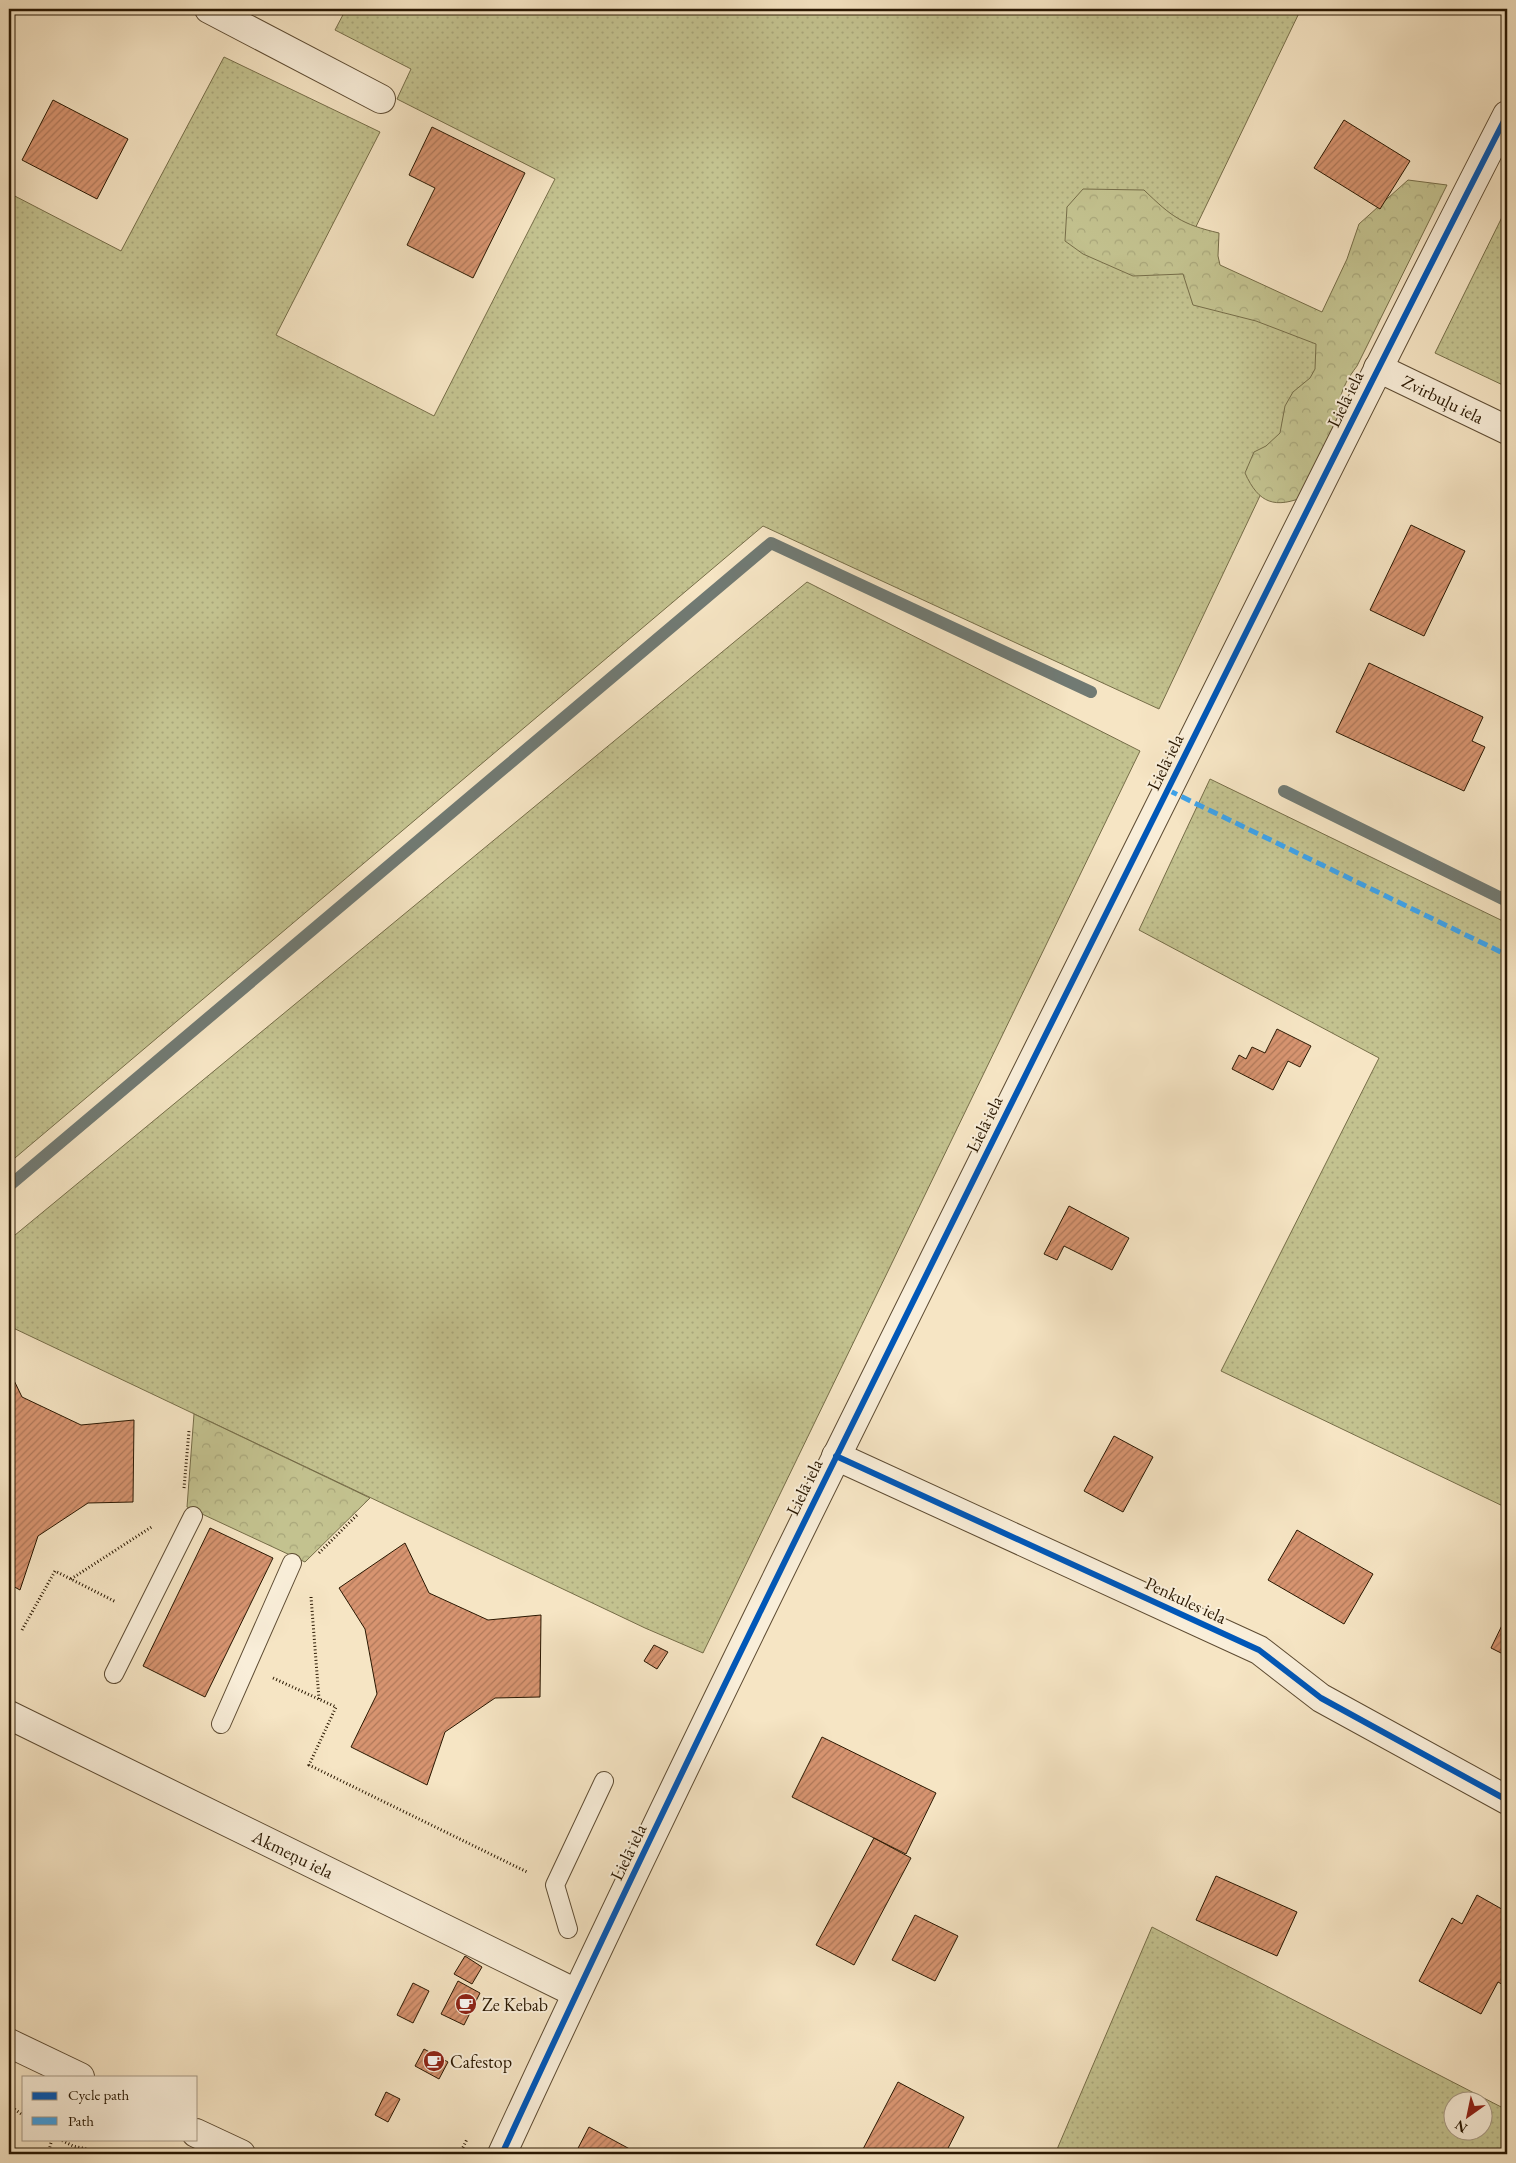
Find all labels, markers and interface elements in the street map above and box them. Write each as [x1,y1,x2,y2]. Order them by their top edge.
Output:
street label: Lielā iela [1322,366,1369,431]
street label: Zvirbuļu iela [1398,369,1488,429]
street label: Lielā iela [1142,729,1189,794]
street label: Lielā iela [961,1091,1008,1156]
street label: Lielā iela [781,1454,828,1519]
street label: Penkules iela [1142,1571,1231,1629]
street label: Lielā iela [605,1819,652,1884]
street label: Akmeņu iela [248,1824,338,1884]
cafe icon: Ze Kebab [454,1992,478,2016]
place label: Ze Kebab [482,1993,548,2016]
cafe icon: Cafestop [422,2049,446,2073]
place label: Cafestop [450,2050,512,2073]
legend [22,2076,198,2140]
text: Cycle path [68,2085,130,2104]
north arrow [1444,2090,1494,2140]
text: Path [68,2111,94,2130]
text: N [1451,2116,1471,2138]

